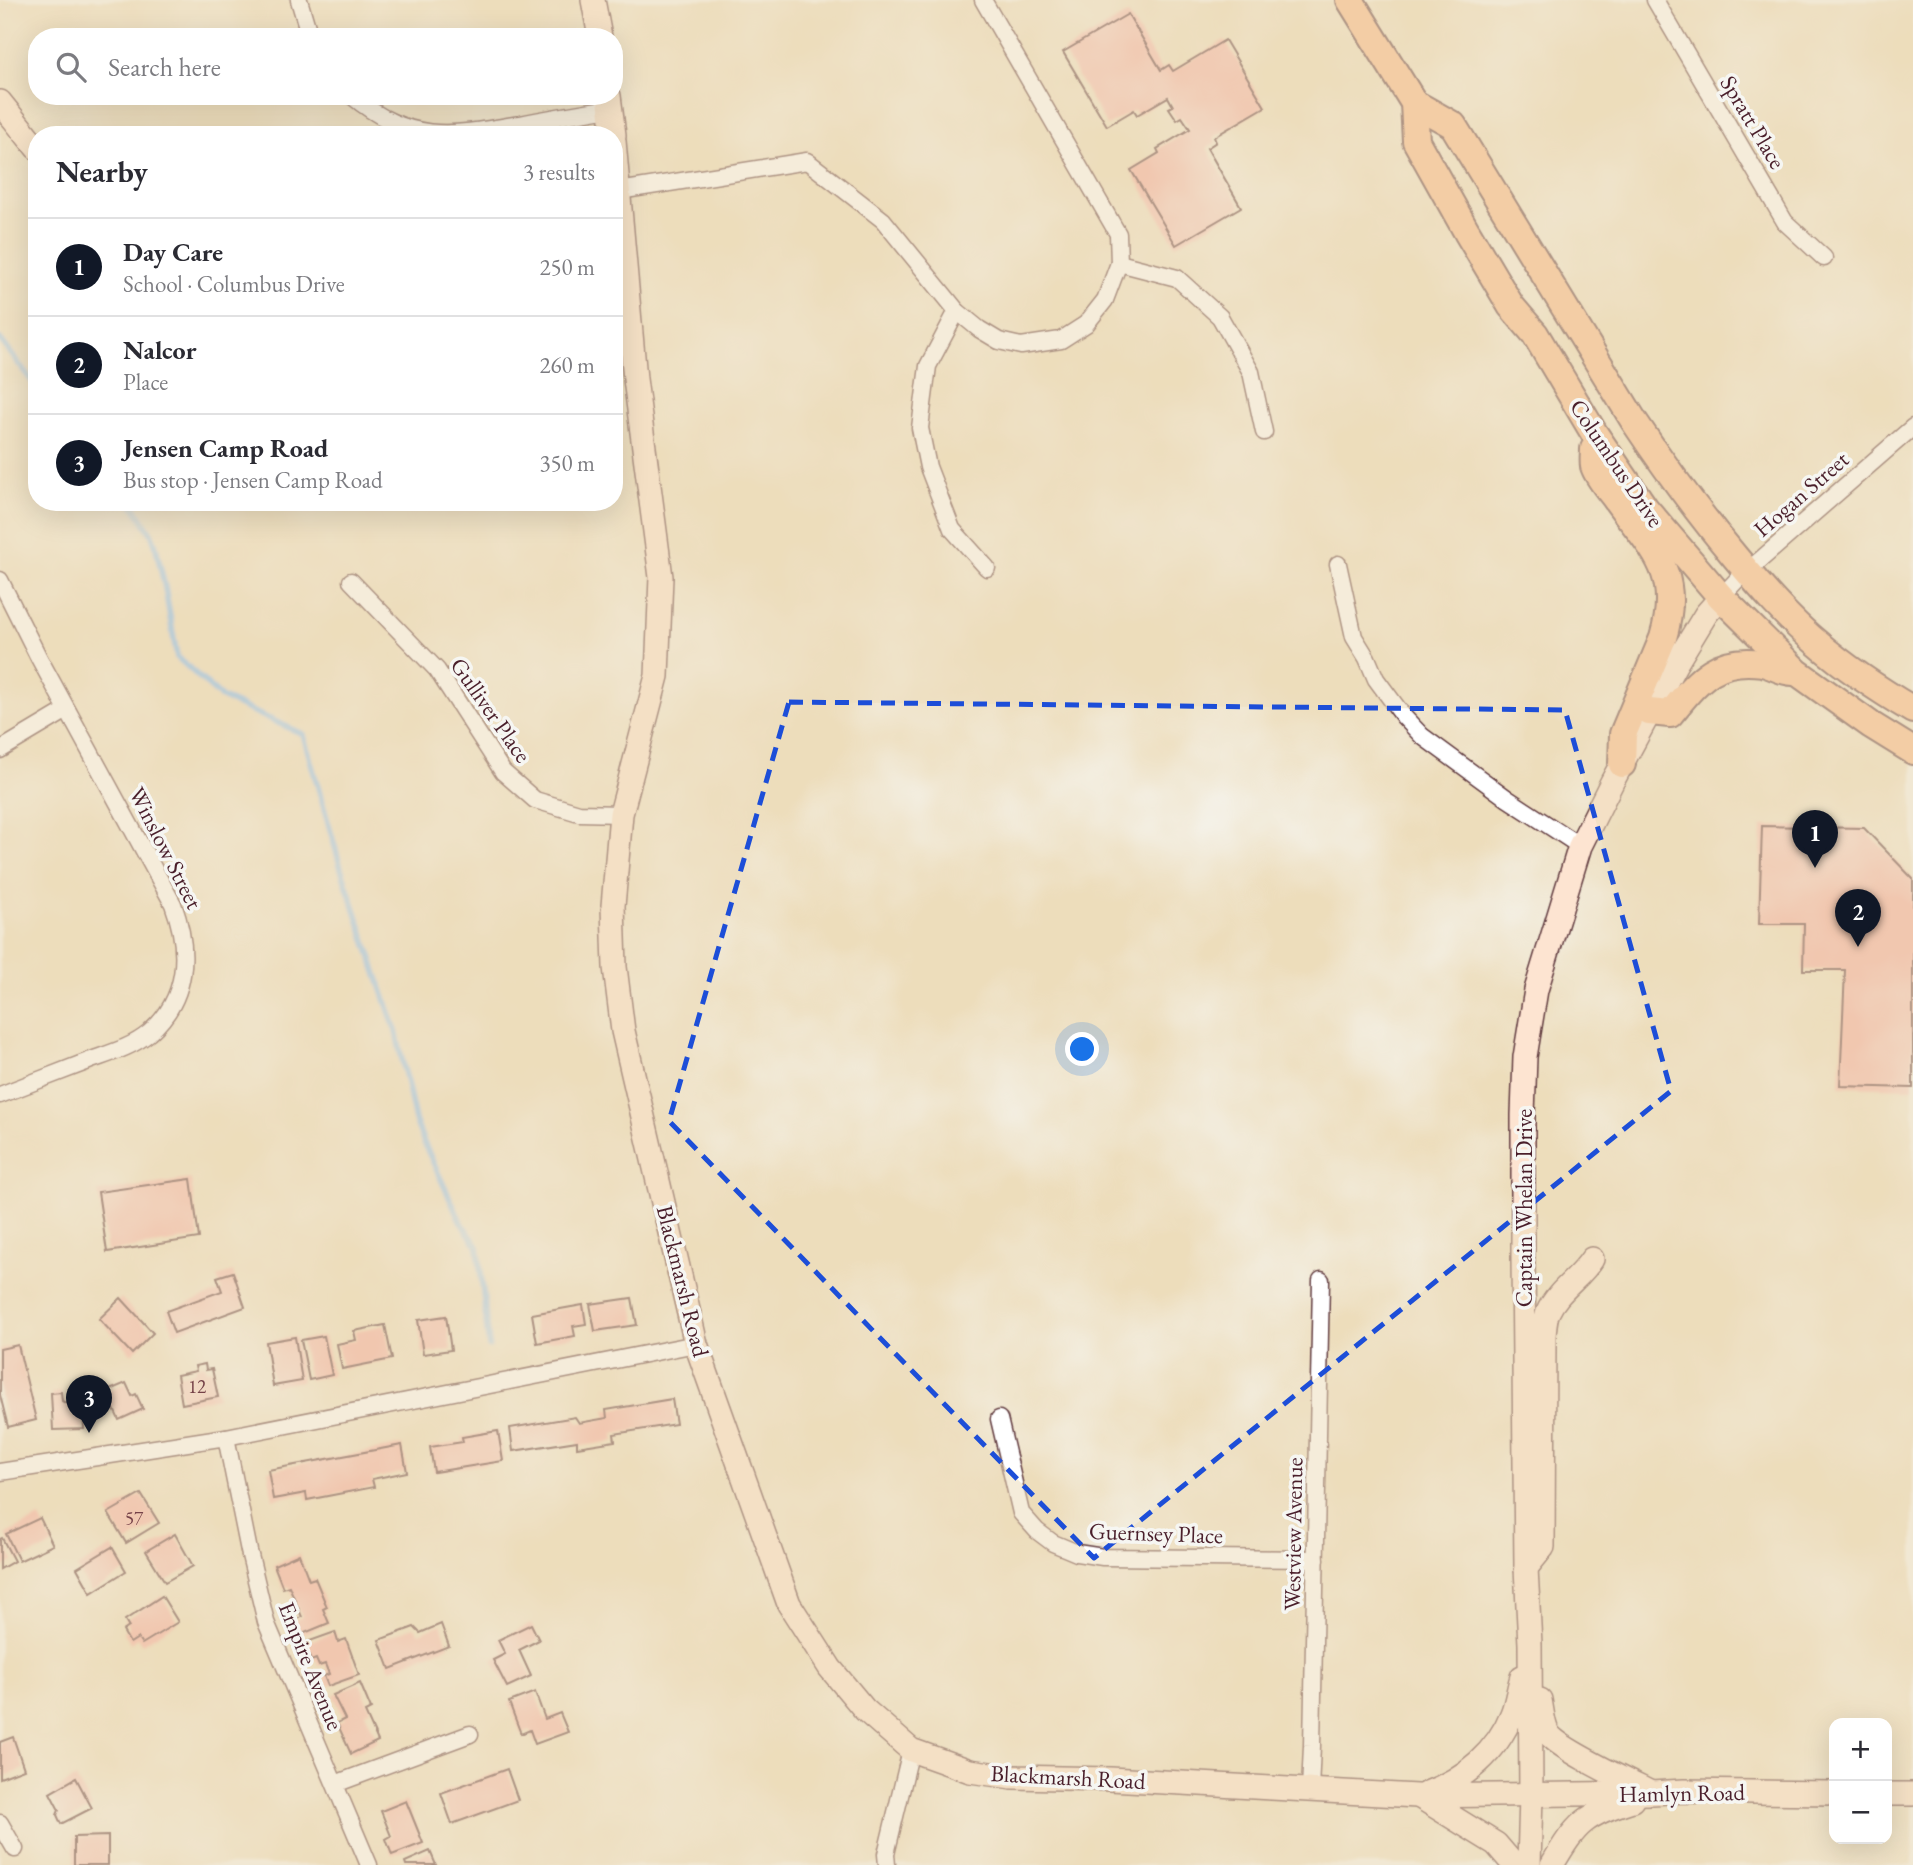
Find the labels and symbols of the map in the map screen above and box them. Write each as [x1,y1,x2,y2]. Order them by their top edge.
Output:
street label: Spratt Place [1713,70,1793,174]
street label: Columbus Drive [1563,393,1671,533]
street label: Hogan Street [1747,444,1855,544]
street label: Gulliver Place [444,652,538,768]
street label: Winslow Street [122,782,210,915]
pin: 1 [1792,810,1838,868]
pin: 2 [1835,889,1881,947]
your location [1065,1032,1099,1066]
street label: Captain Whelan Drive [1509,1109,1539,1307]
street label: Blackmarsh Road [650,1202,716,1360]
house number: 12 [188,1374,206,1399]
pin: 3 [66,1375,112,1433]
street label: Westview Avenue [1277,1457,1309,1611]
house number: 57 [125,1506,144,1531]
street label: Guernsey Place [1089,1516,1224,1550]
street label: Empire Avenue [272,1597,350,1735]
street label: Blackmarsh Road [990,1758,1147,1796]
street label: Hamlyn Road [1619,1777,1746,1809]

